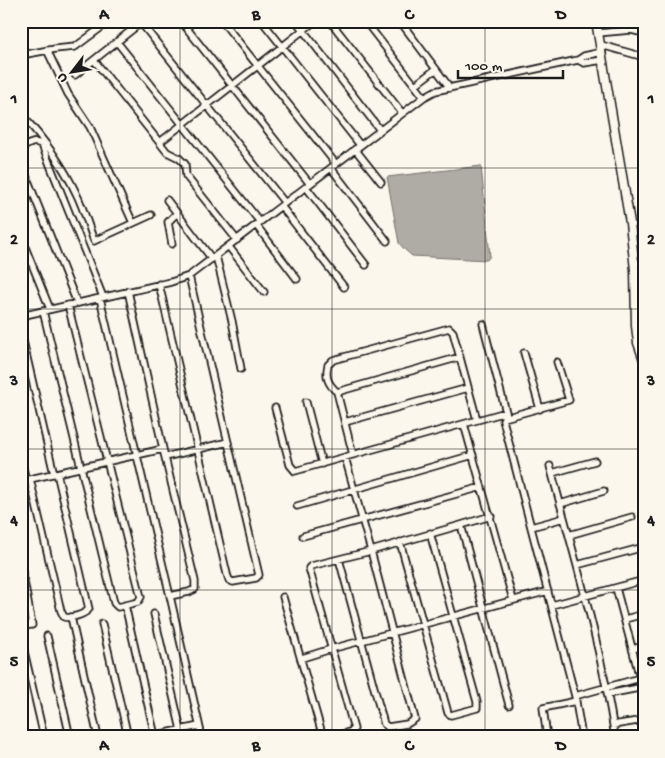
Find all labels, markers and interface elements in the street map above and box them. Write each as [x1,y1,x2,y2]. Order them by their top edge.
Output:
text: A [98,7,110,26]
text: B [251,7,261,26]
text: C [404,7,415,26]
text: D [554,7,567,26]
north arrow [48,48,98,98]
scale bar [458,48,562,80]
text: 100 m [464,58,503,76]
text: U [54,70,72,85]
text: 1 [10,91,17,110]
text: 1 [647,91,654,110]
text: 2 [10,232,18,251]
text: 2 [647,232,655,251]
text: 3 [9,373,18,392]
text: 3 [646,373,655,392]
text: 4 [9,513,18,532]
text: 4 [646,513,655,532]
text: 5 [10,654,19,673]
text: 5 [647,654,656,673]
text: A [98,738,110,757]
text: B [251,738,261,757]
text: C [404,738,415,757]
text: D [554,738,567,757]

